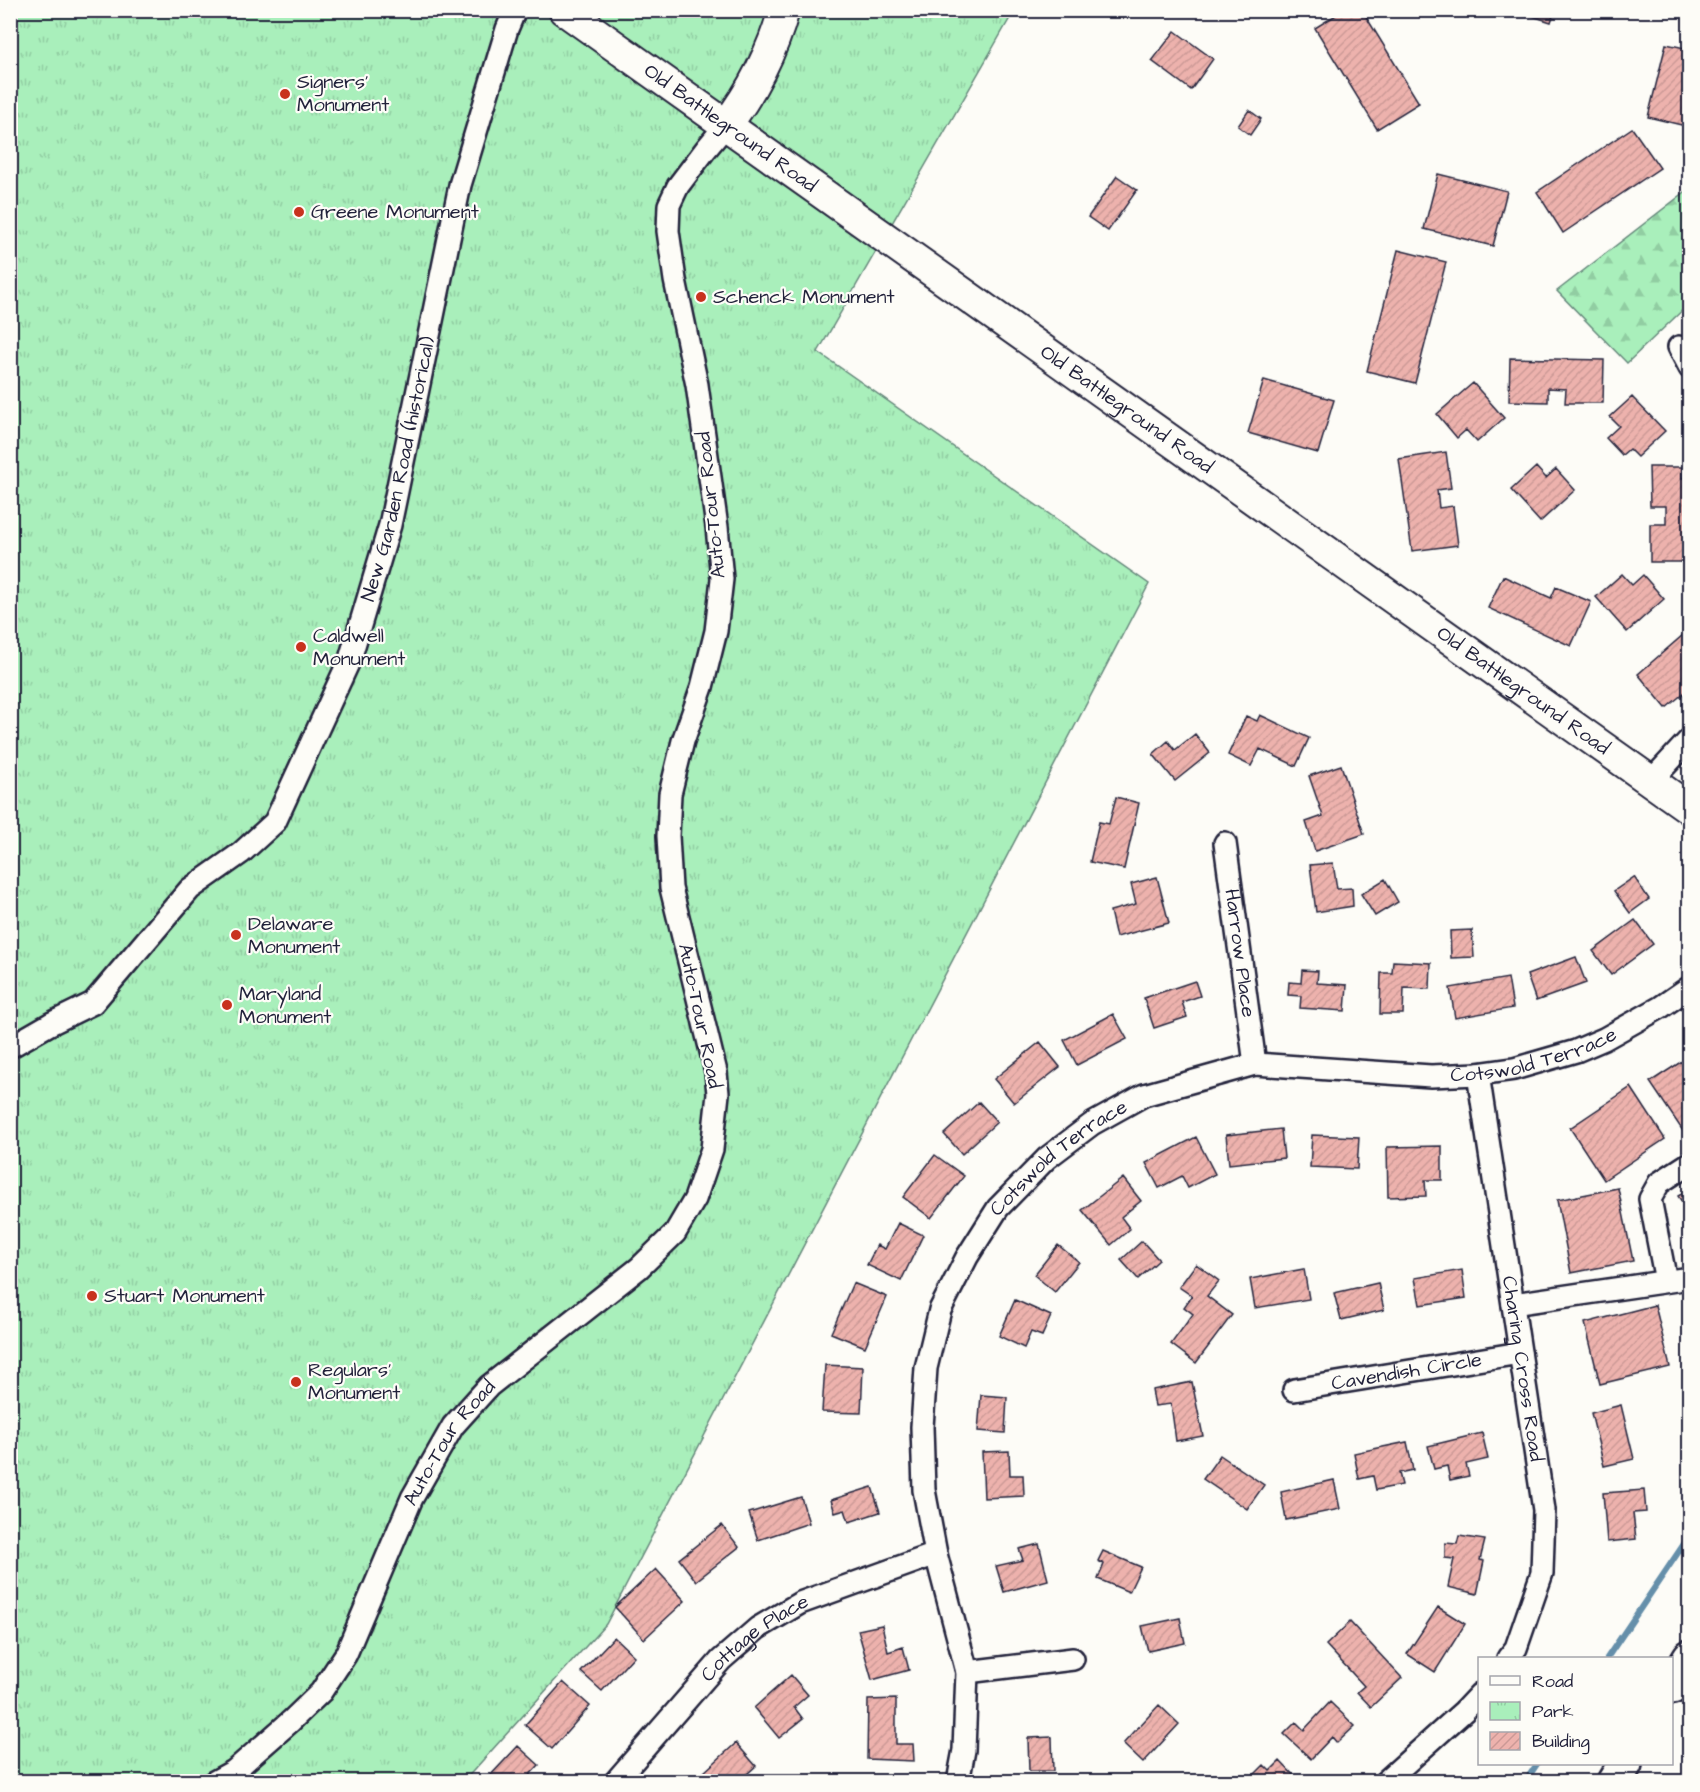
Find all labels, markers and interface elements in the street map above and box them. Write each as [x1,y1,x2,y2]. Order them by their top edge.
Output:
street label: Old Battleground Road [638,57,823,199]
place label: Signers' Monument [297,68,389,119]
marker: Signers' Monument [278,87,292,101]
place label: Greene Monument [311,198,479,226]
marker: Greene Monument [292,205,306,219]
place label: Schenck Monument [713,283,895,311]
marker: Schenck Monument [694,290,708,304]
street label: New Garden Road (historical) [354,334,442,605]
street label: Old Battleground Road [1034,338,1219,480]
street label: Auto-Tour Road [689,430,733,580]
street label: Old Battleground Road [1431,619,1615,762]
place label: Caldwell Monument [313,622,405,673]
marker: Caldwell Monument [294,640,308,654]
street label: Harrow Place [1217,887,1263,1019]
place label: Delaware Monument [248,910,340,961]
marker: Delaware Monument [229,928,243,942]
street label: Auto-Tour Road [671,941,729,1091]
place label: Maryland Monument [239,980,331,1031]
marker: Maryland Monument [220,998,234,1012]
street label: Cotswold Terrace [1450,1020,1622,1089]
street label: Cotswold Terrace [983,1093,1132,1223]
street label: Charing Cross Road [1495,1274,1550,1463]
place label: Stuart Monument [104,1282,265,1310]
marker: Stuart Monument [85,1289,99,1303]
street label: Cavendish Circle [1329,1345,1484,1398]
place label: Regulars' Monument [308,1356,400,1407]
street label: Auto-Tour Road [396,1374,502,1510]
marker: Regulars' Monument [289,1375,303,1389]
street label: Cottage Place [694,1587,812,1688]
legend [1478,1657,1673,1765]
text: Road [1532,1669,1573,1694]
text: Park [1532,1699,1574,1724]
text: Building [1532,1729,1590,1755]

